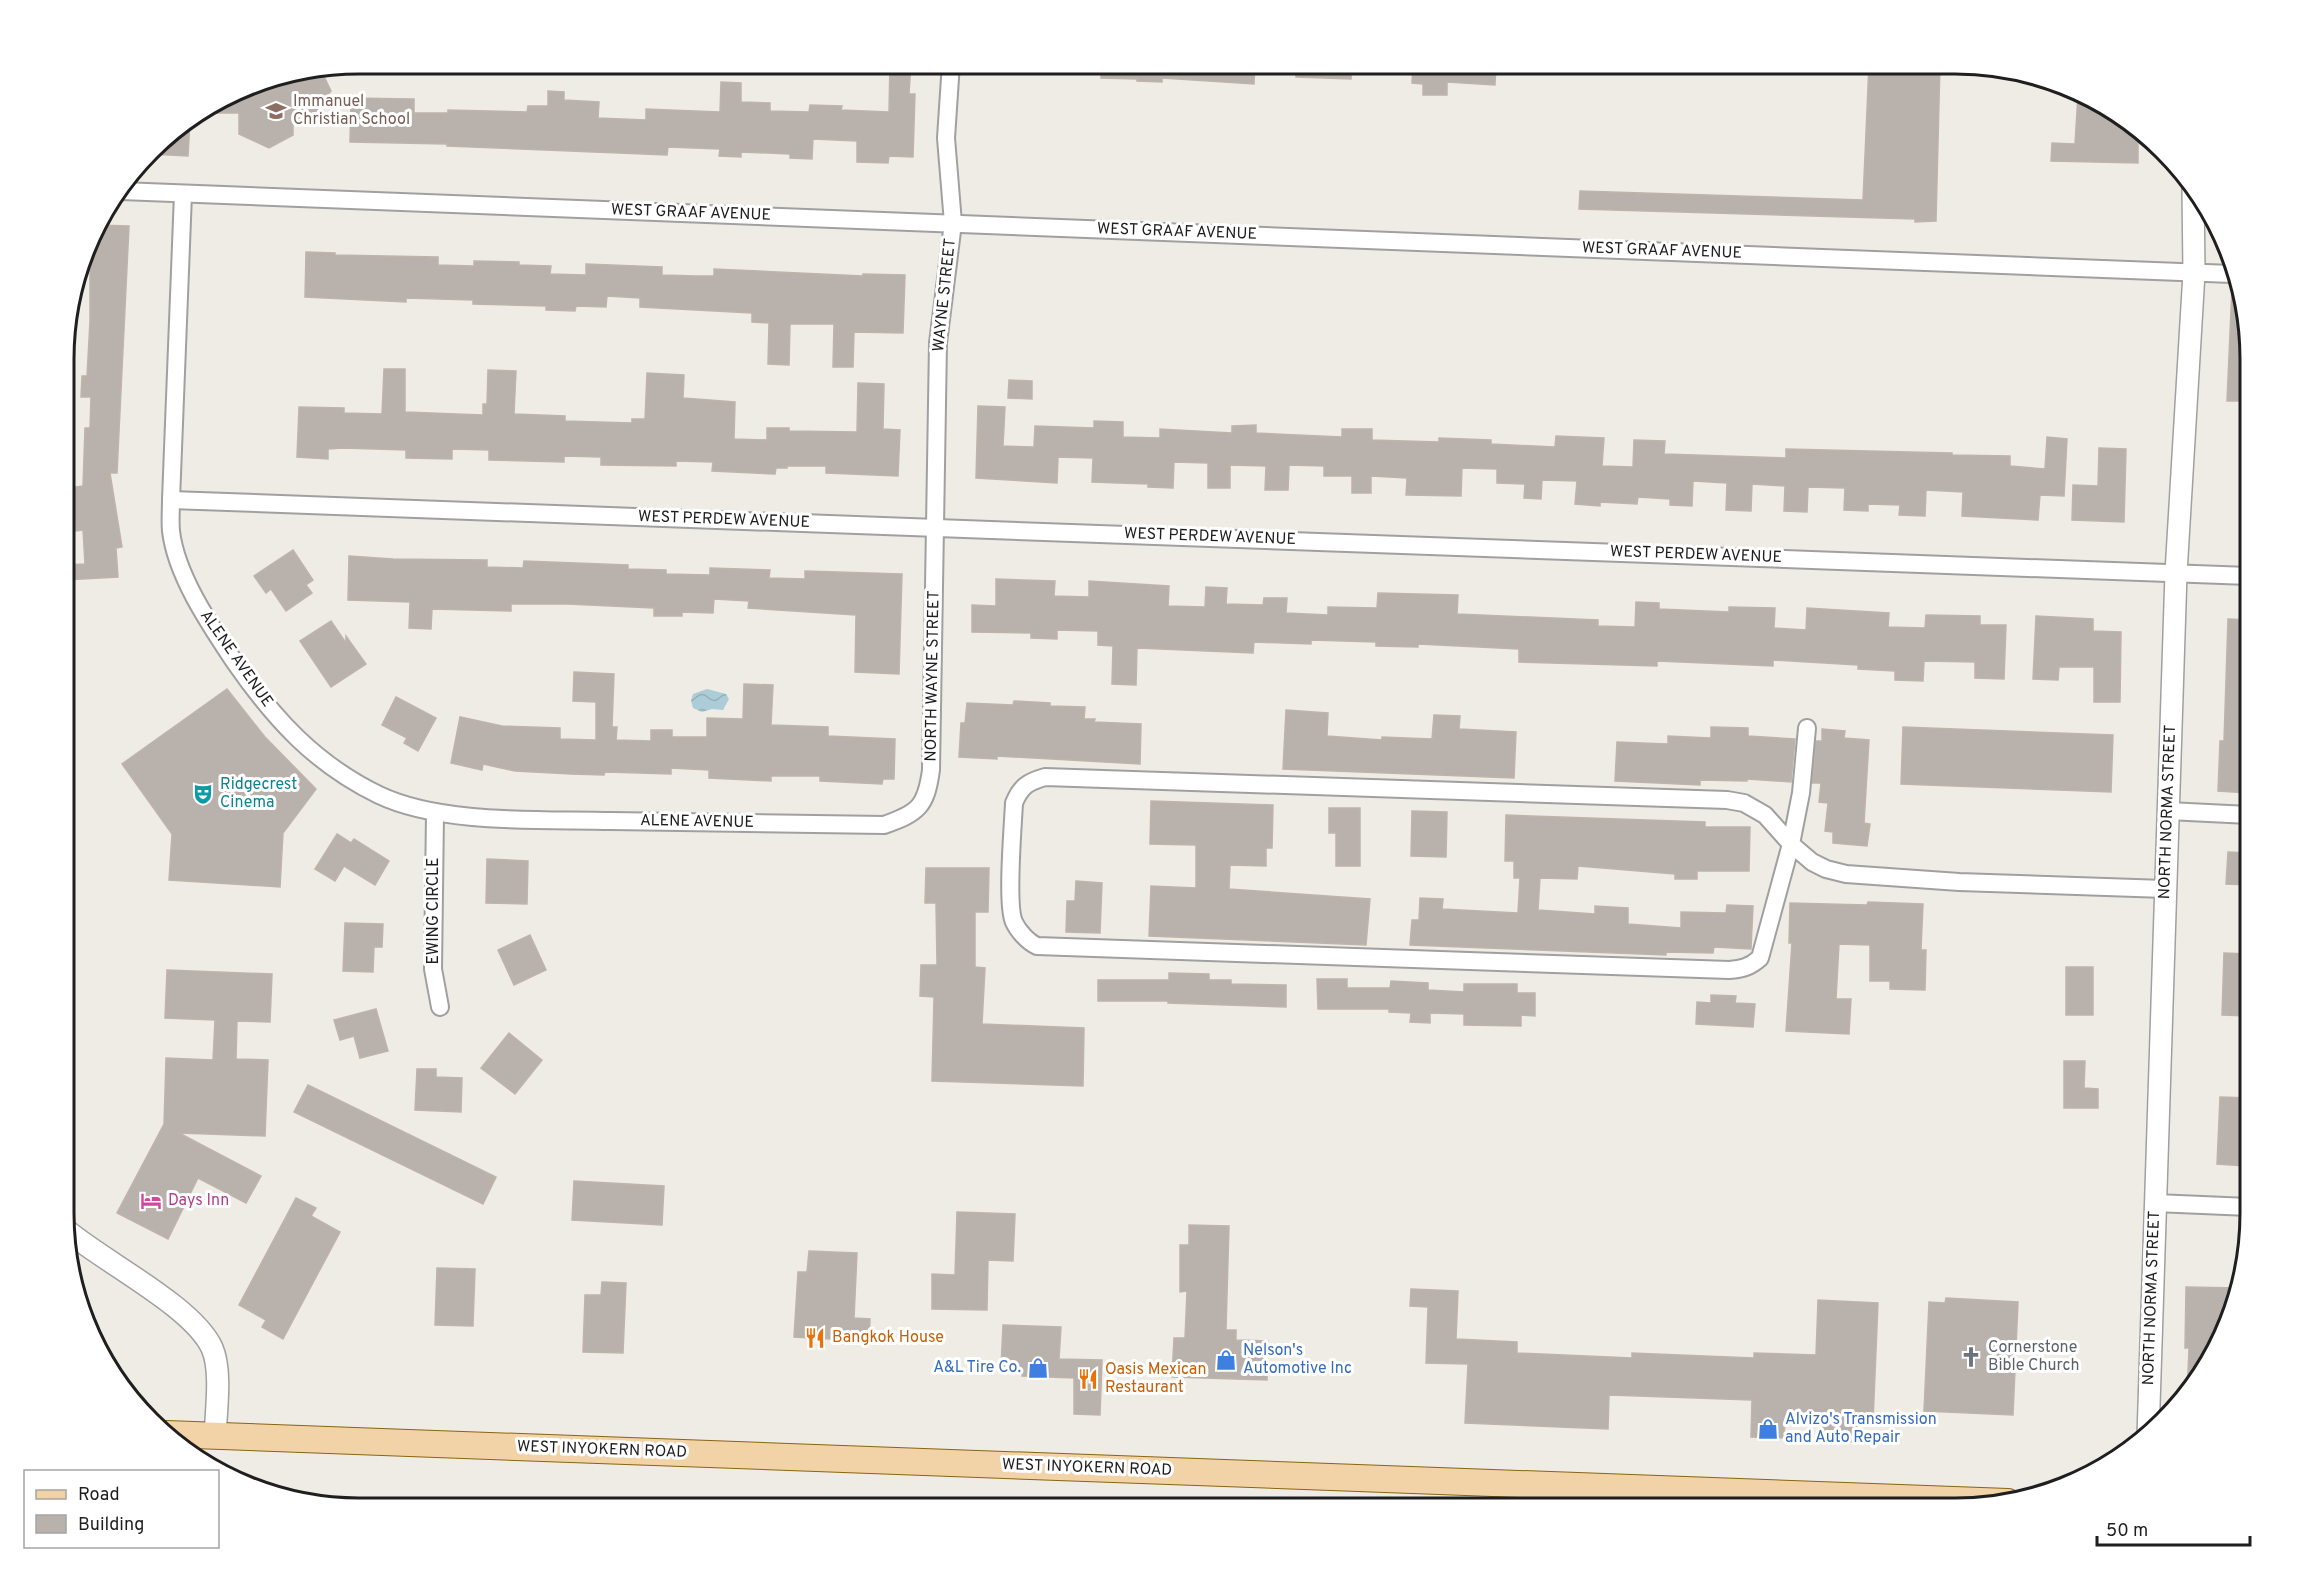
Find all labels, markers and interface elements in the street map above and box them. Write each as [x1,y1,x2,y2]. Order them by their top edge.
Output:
place label: Immanuel Christian School [293,92,410,130]
school or university icon: Immanuel Christian School [264,99,288,123]
street label: WEST GRAAF AVENUE [611,200,771,226]
street label: WEST GRAAF AVENUE [1097,219,1257,245]
street label: WAYNE STREET [929,237,961,353]
street label: WEST GRAAF AVENUE [1582,238,1742,264]
street label: WEST PERDEW AVENUE [638,507,810,533]
street label: WEST PERDEW AVENUE [1124,524,1296,550]
street label: WEST PERDEW AVENUE [1610,542,1782,568]
street label: NORTH WAYNE STREET [922,590,944,762]
street label: ALENE AVENUE [195,607,277,711]
street label: NORTH NORMA STREET [2155,724,2181,900]
place label: Ridgecrest Cinema [220,775,297,813]
theatre icon: Ridgecrest Cinema [191,782,215,806]
street label: ALENE AVENUE [640,811,754,833]
street label: EWING CIRCLE [424,857,444,965]
hotel icon: Days Inn [139,1189,163,1213]
place label: Days Inn [168,1191,229,1211]
street label: NORTH NORMA STREET [2139,1210,2165,1386]
restaurant icon: Bangkok House [803,1326,827,1350]
place label: Bangkok House [832,1328,944,1348]
place label: Cornerstone Bible Church [1988,1338,2079,1376]
place label: Nelson's Automotive Inc [1243,1341,1352,1379]
church icon: Cornerstone Bible Church [1959,1345,1983,1369]
shop icon: Nelson's Automotive Inc [1214,1348,1238,1372]
shop icon: A&L Tire Co. [1026,1356,1050,1380]
place label: A&L Tire Co. [933,1358,1021,1378]
place label: Oasis Mexican Restaurant [1105,1360,1206,1398]
restaurant icon: Oasis Mexican Restaurant [1076,1367,1100,1391]
place label: Alvizo's Transmission and Auto Repair [1785,1410,1937,1448]
shop icon: Alvizo's Transmission and Auto Repair [1756,1417,1780,1441]
street label: WEST INYOKERN ROAD [517,1437,687,1463]
street label: WEST INYOKERN ROAD [1002,1455,1172,1481]
legend [24,1470,219,1548]
text: Road [78,1484,120,1507]
scale bar [2097,1509,2250,1547]
text: Building [78,1514,144,1537]
text: 50 m [2106,1520,2148,1543]

